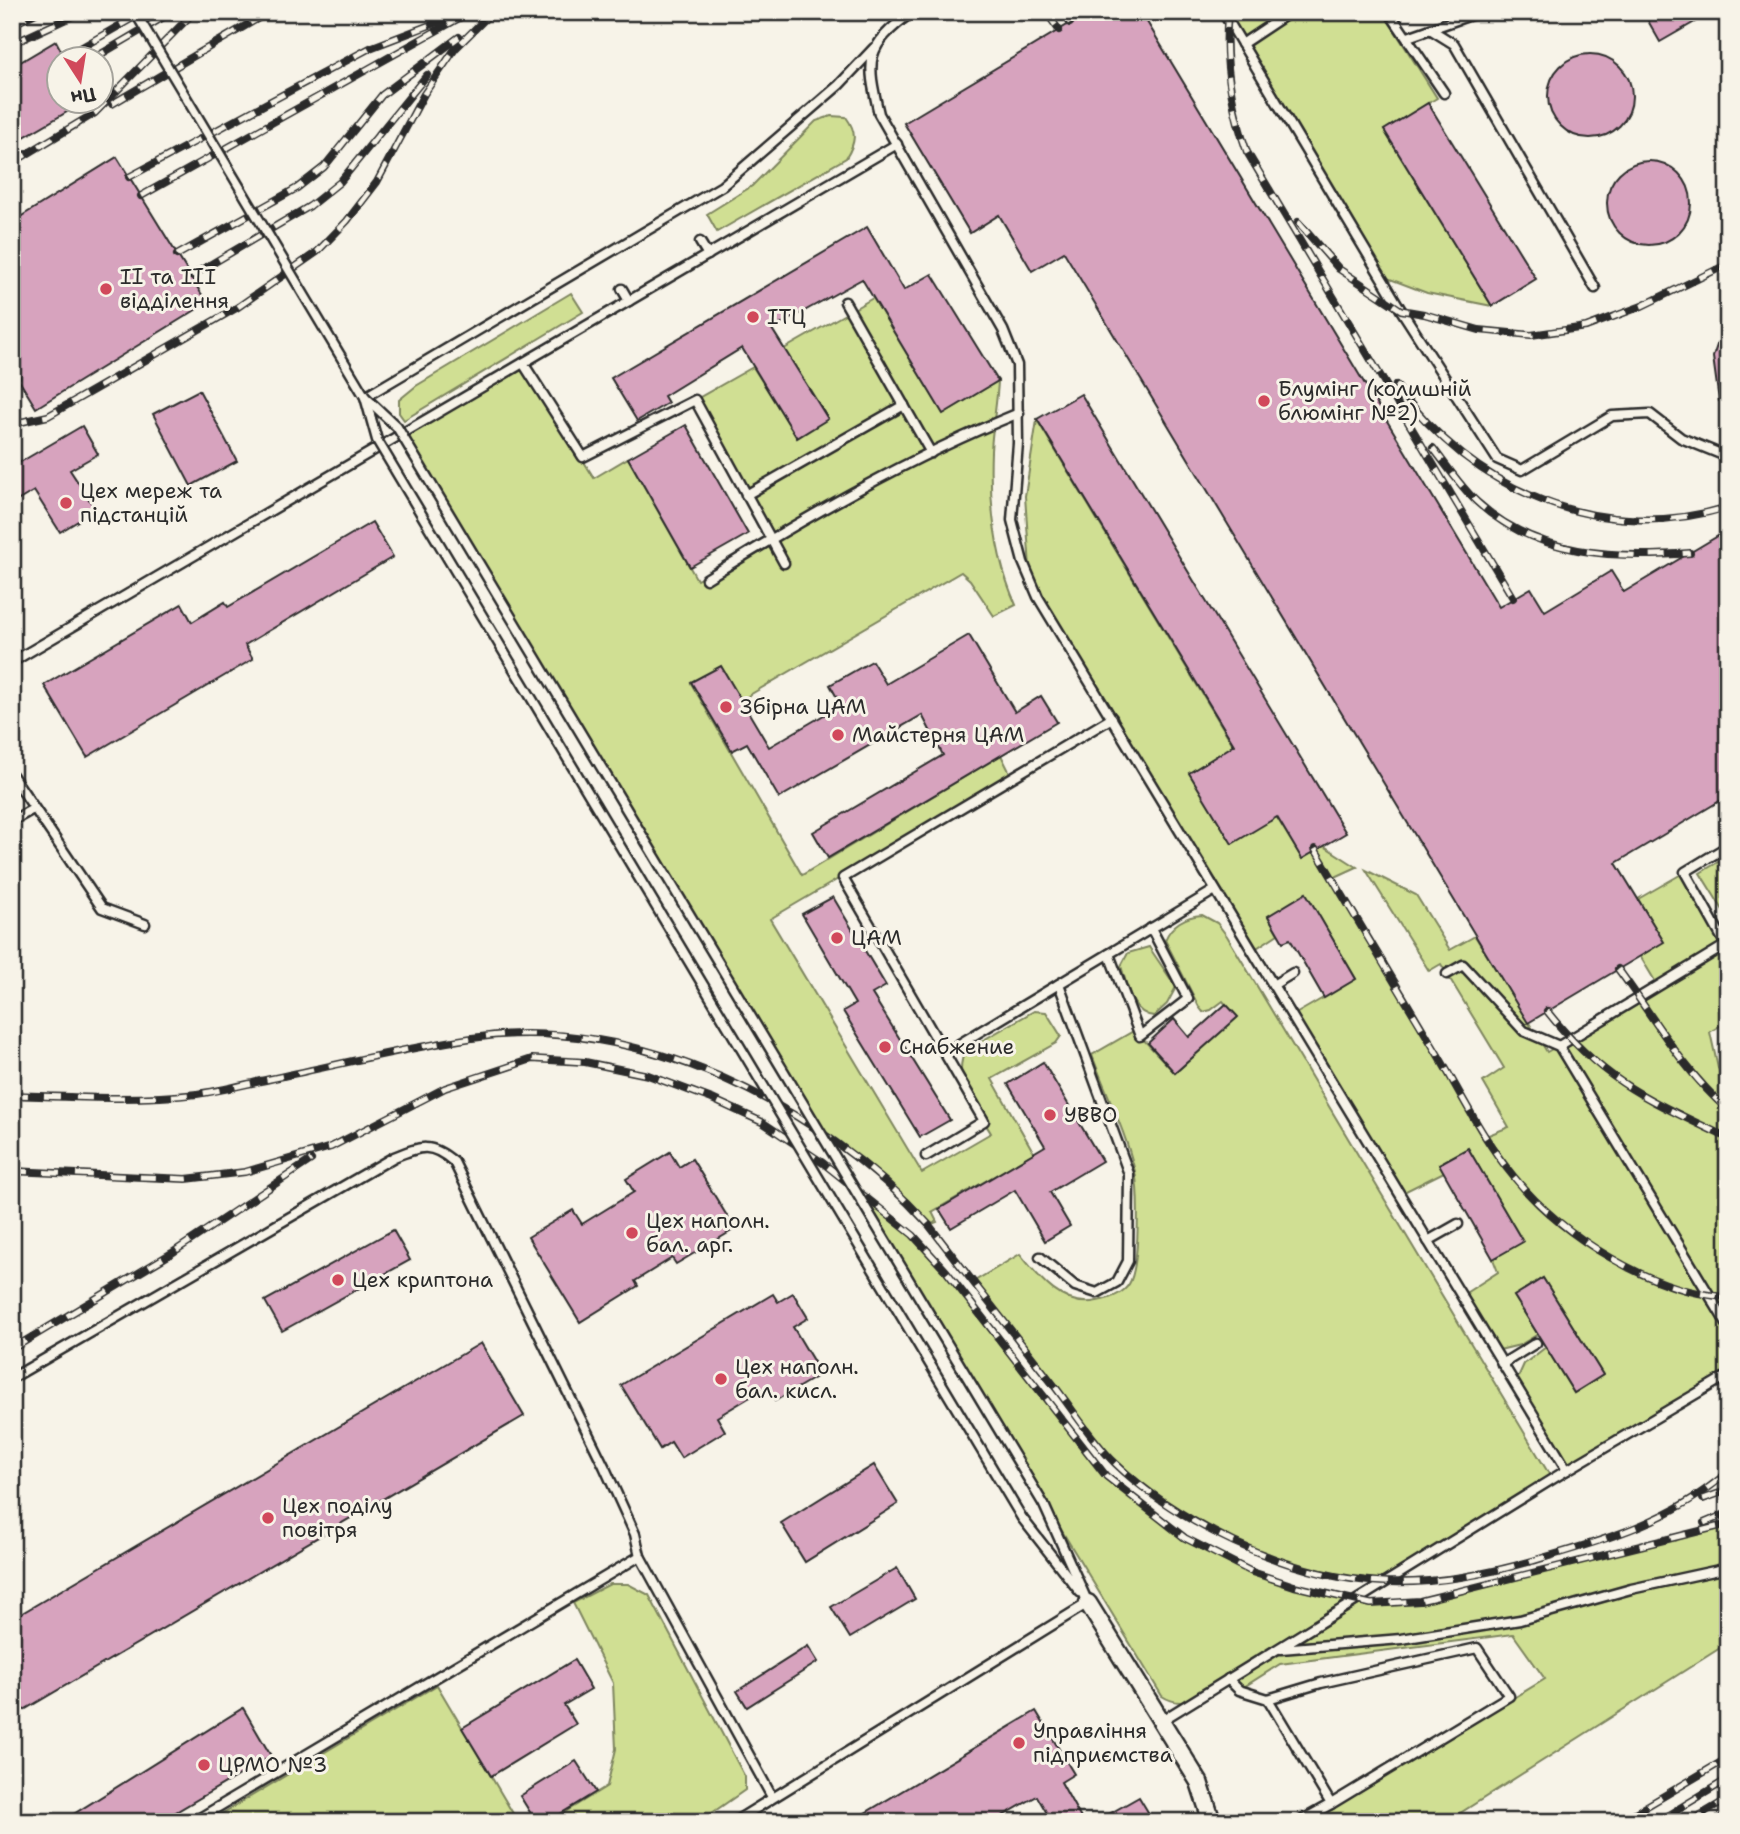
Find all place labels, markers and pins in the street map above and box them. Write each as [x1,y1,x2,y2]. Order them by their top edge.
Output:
place label: II та III відділення [120,263,229,315]
marker: II та III відділення [98,281,114,297]
place label: ІТЦ [767,303,806,331]
marker: ІТЦ [745,309,761,325]
place label: Блумінг (колишній блюмінг №2) [1278,375,1472,427]
marker: Блумінг (колишній блюмінг №2) [1256,393,1272,409]
place label: Цех мереж та підстанцій [80,477,222,529]
marker: Цех мереж та підстанцій [58,495,74,511]
place label: Збірна ЦАМ [740,693,866,721]
marker: Збірна ЦАМ [718,699,734,715]
place label: Майстерня ЦАМ [852,721,1025,749]
marker: Майстерня ЦАМ [830,727,846,743]
place label: ЦАМ [851,924,902,952]
marker: ЦАМ [829,930,845,946]
place label: Снабжение [899,1033,1014,1061]
marker: Снабжение [877,1039,893,1055]
place label: УВВО [1064,1101,1117,1129]
marker: УВВО [1042,1107,1058,1123]
place label: Цех наполн. бал. арг. [646,1207,770,1259]
marker: Цех наполн. бал. арг. [624,1225,640,1241]
place label: Цех криптона [352,1266,493,1294]
marker: Цех криптона [330,1272,346,1288]
place label: Цех наполн. бал. кисл. [735,1353,859,1405]
marker: Цех наполн. бал. кисл. [713,1371,729,1387]
place label: Цех поділу повітря [282,1492,393,1544]
marker: Цех поділу повітря [260,1510,276,1526]
place label: Управління підприємства [1033,1717,1173,1769]
marker: Управління підприємства [1011,1735,1027,1751]
place label: ЦРМО №3 [218,1751,327,1779]
marker: ЦРМО №3 [196,1757,212,1773]

